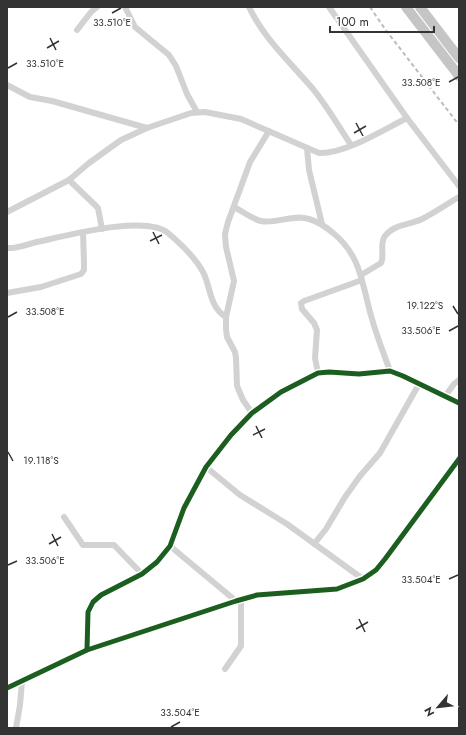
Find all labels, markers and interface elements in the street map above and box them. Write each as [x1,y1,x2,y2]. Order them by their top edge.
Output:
scale bar [330,8,434,34]
text: 100 m [336,13,369,31]
text: 33.510°E [93,15,131,30]
text: 33.510°E [26,56,64,71]
text: 33.508°E [401,75,441,90]
text: 19.122°S [407,298,444,313]
text: 33.508°E [25,304,65,319]
text: 33.506°E [401,323,441,338]
text: 19.118°S [23,453,59,468]
text: 33.506°E [25,553,65,568]
text: 33.504°E [401,572,441,587]
north arrow [418,687,458,727]
text: N [420,704,438,719]
text: 33.504°E [160,705,200,720]

